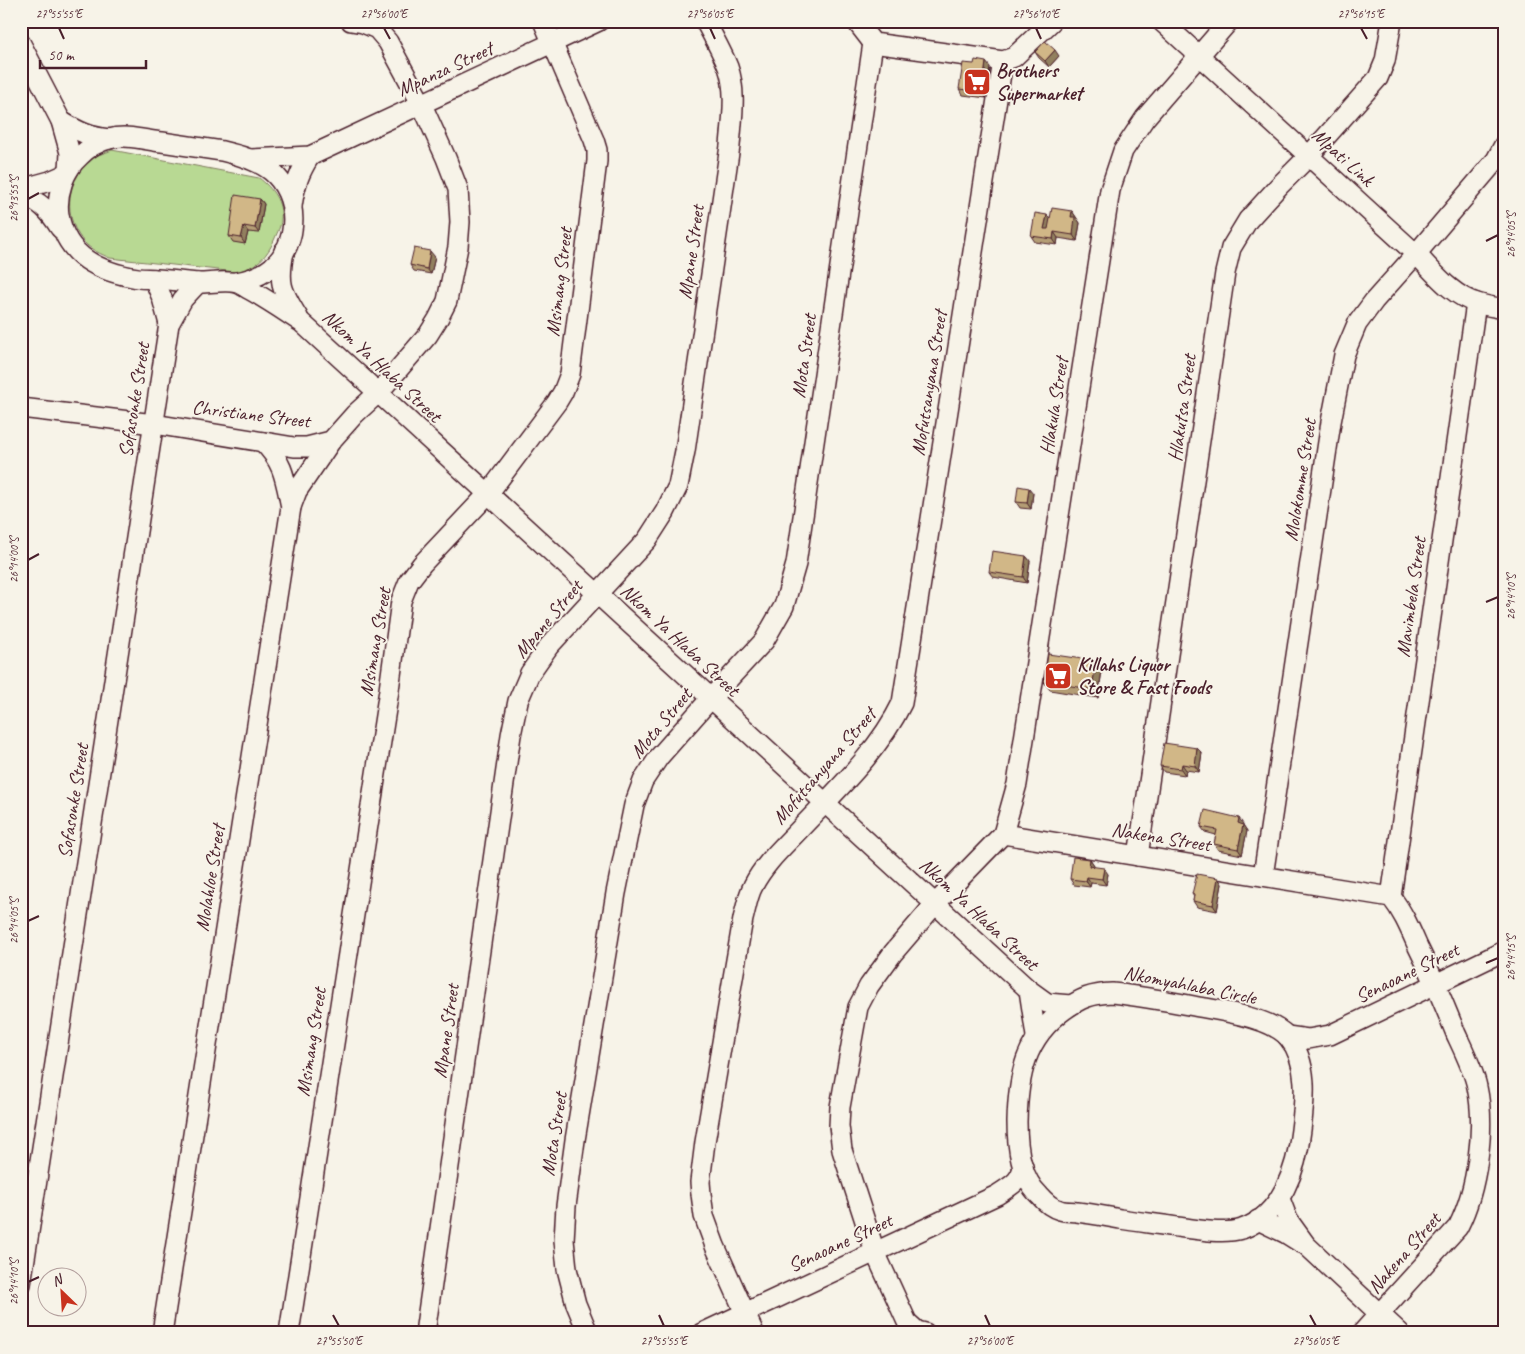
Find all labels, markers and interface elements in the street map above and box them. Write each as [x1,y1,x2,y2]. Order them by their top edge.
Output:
text: 27°55'55"E [36,6,84,22]
text: 27°56'00"E [361,6,409,22]
text: 27°56'05"E [687,6,735,22]
text: 27°56'10"E [1013,6,1061,22]
text: 27°56'15"E [1338,6,1386,22]
street label: Mpanza Street [393,35,500,102]
scale bar [40,38,146,70]
text: 50 m [48,46,75,65]
place label: Brothers Supermarket [996,58,1085,106]
supermarket icon: Brothers Supermarket [962,67,992,97]
street label: Mpati Link [1307,123,1380,192]
text: 26°13'55"S [6,174,22,222]
street label: Mpane Street [672,201,710,300]
text: 26°14'05"S [1503,210,1519,258]
street label: Msimang Street [540,224,578,338]
street label: Nkom Ya Hlaba Street [317,304,449,429]
street label: Mofutsanyana Street [905,305,953,457]
street label: Mota Street [786,310,823,399]
street label: Sofasonke Street [113,339,156,459]
street label: Hlakutsa Street [1162,350,1202,463]
street label: Hlakula Street [1034,352,1075,456]
street label: Christiane Street [191,394,314,434]
street label: Molokomme Street [1278,415,1322,543]
street label: Mavimbela Street [1390,533,1432,658]
text: 26°14'00"S [6,535,22,583]
text: 26°14'10"S [1503,572,1519,620]
street label: Mpane Street [508,573,589,663]
street label: Nkom Ya Hlaba Street [615,578,747,703]
street label: Msimang Street [353,584,397,698]
place label: Killahs Liquor Store & Fast Foods [1077,652,1213,700]
supermarket icon: Killahs Liquor Store & Fast Foods [1043,661,1073,691]
street label: Mota Street [624,681,699,763]
street label: Mofutsanyana Street [767,700,884,829]
street label: Sofasonke Street [52,740,95,860]
street label: Nakena Street [1110,817,1215,858]
street label: Molahloe Street [189,820,231,933]
street label: Nkom Ya Hlaba Street [914,852,1046,977]
text: 26°14'05"S [6,896,22,944]
text: 26°14'15"S [1503,933,1519,981]
street label: Senaoane Street [1351,936,1465,1009]
street label: Nkomyahlaba Circle [1122,960,1260,1010]
street label: Mpane Street [427,980,465,1079]
street label: Msimang Street [290,984,332,1098]
street label: Mota Street [535,1088,573,1177]
street label: Nakena Street [1362,1205,1448,1299]
street label: Senaoane Street [784,1207,898,1278]
text: 26°14'10"S [6,1257,22,1305]
north arrow [38,1266,88,1316]
text: N [49,1270,66,1290]
text: 27°55'50"E [316,1333,364,1349]
text: 27°55'55"E [641,1333,689,1349]
text: 27°56'00"E [967,1333,1015,1349]
text: 27°56'05"E [1293,1333,1341,1349]

